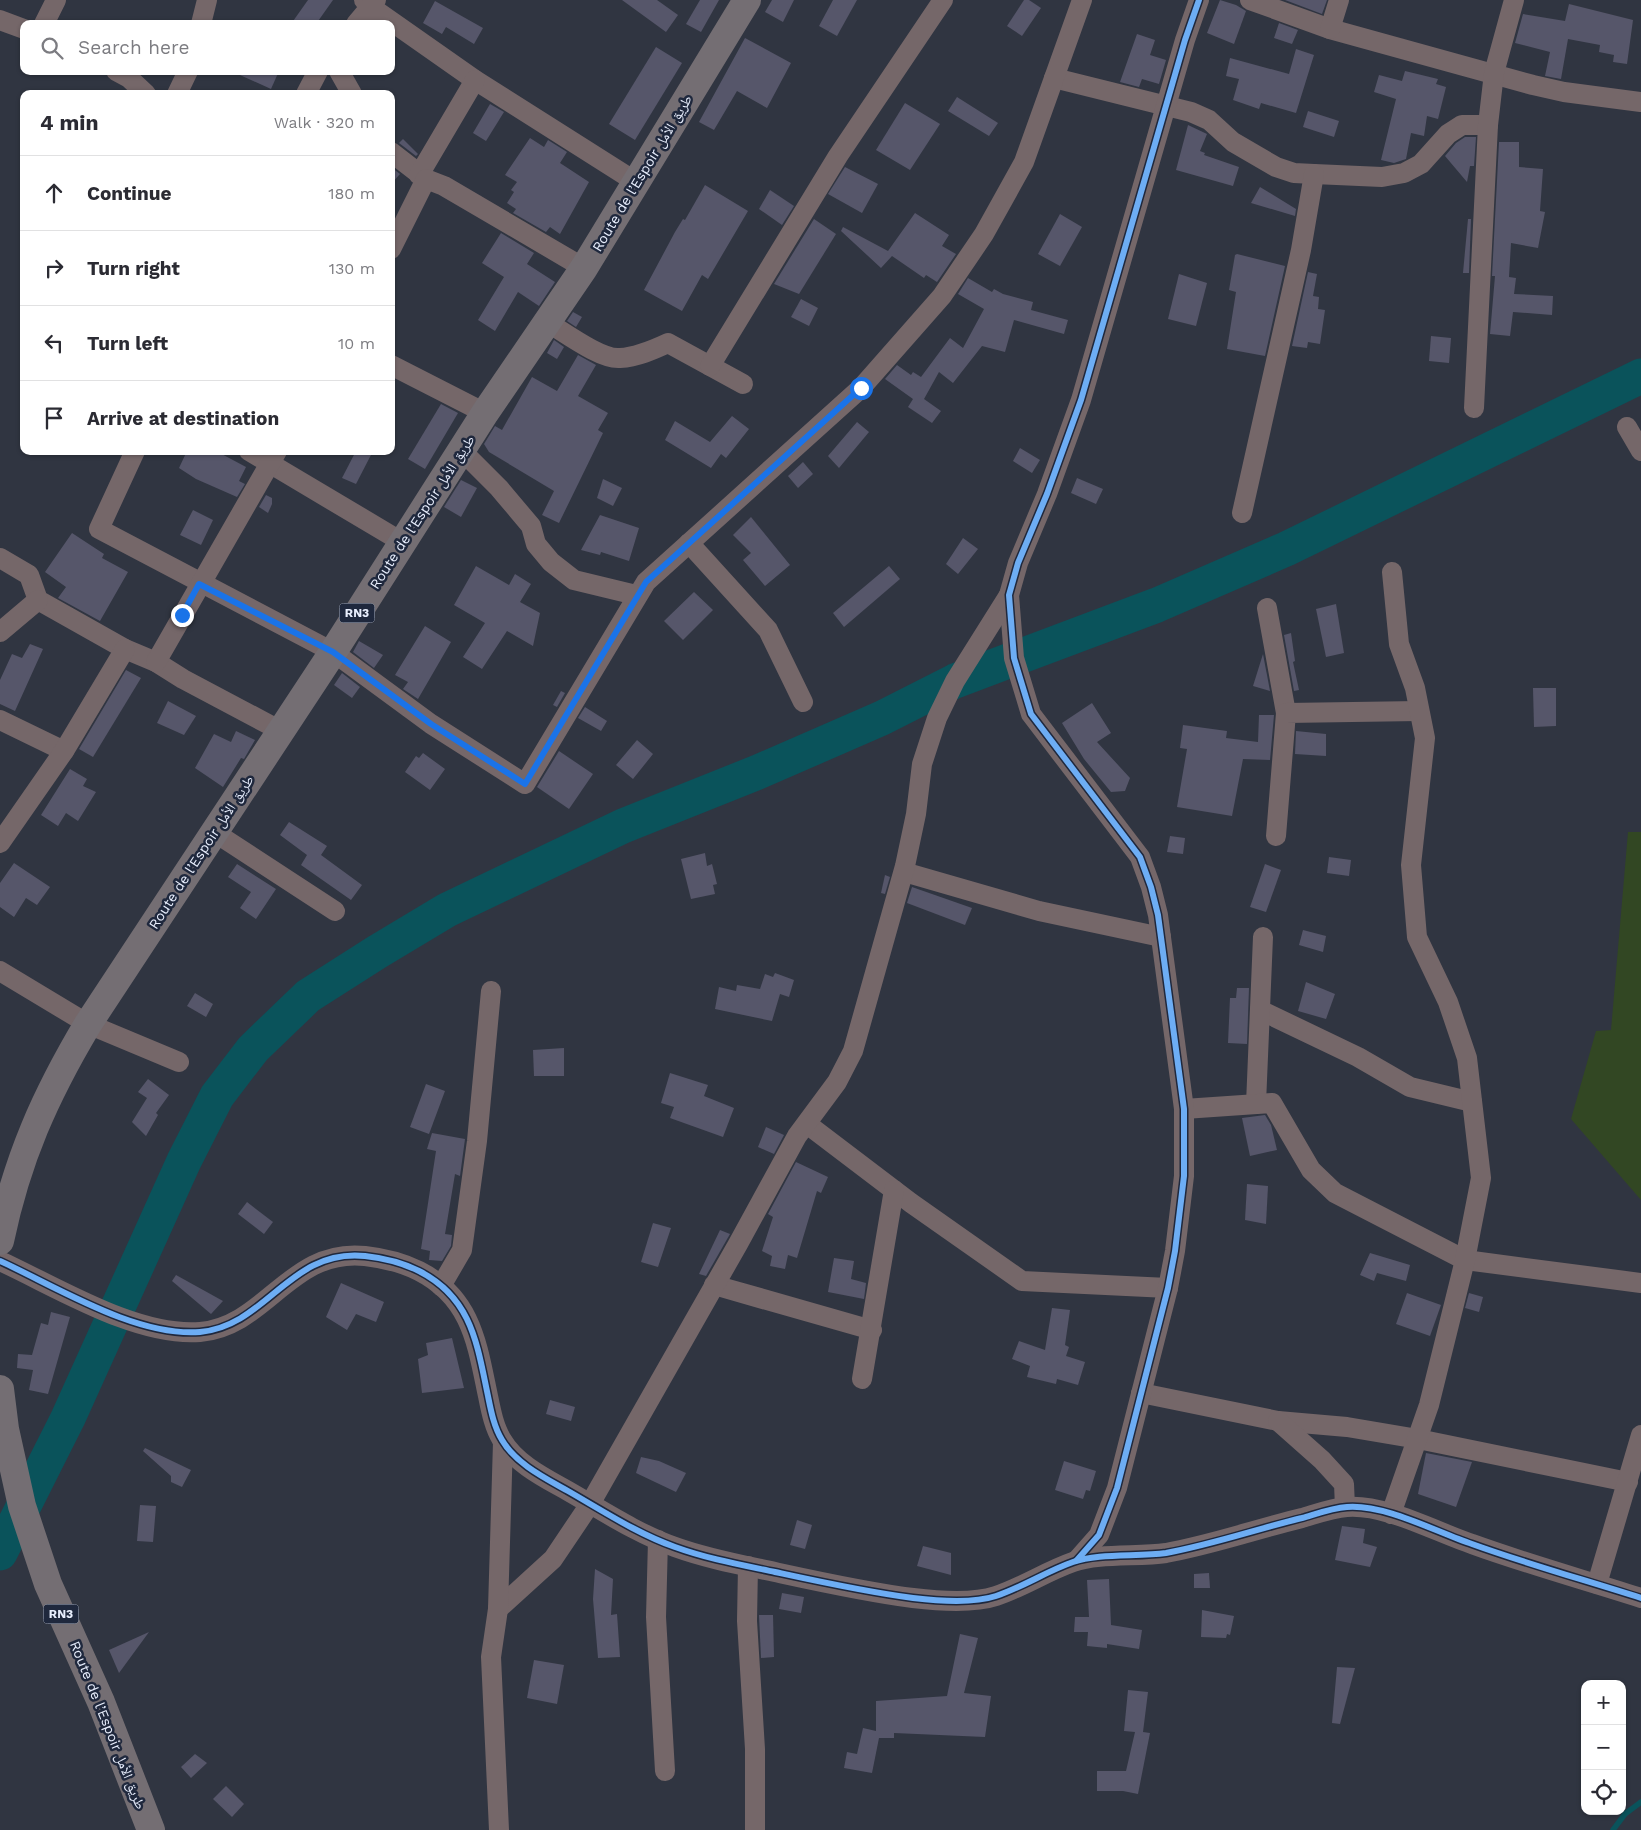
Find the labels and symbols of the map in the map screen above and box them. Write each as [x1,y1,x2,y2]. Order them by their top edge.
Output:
street label: Route de l’Espoir طريق الأمل [589,92,697,255]
route start [850,377,873,400]
street label: Route de l’Espoir طريق الأمل [366,432,479,593]
route end [171,604,194,627]
road number: RN3 [340,604,374,622]
street label: Route de l’Espoir طريق الأمل [145,772,258,933]
road number: RN3 [44,1605,78,1624]
street label: Route de l’Espoir طريق الأمل [65,1639,149,1812]

